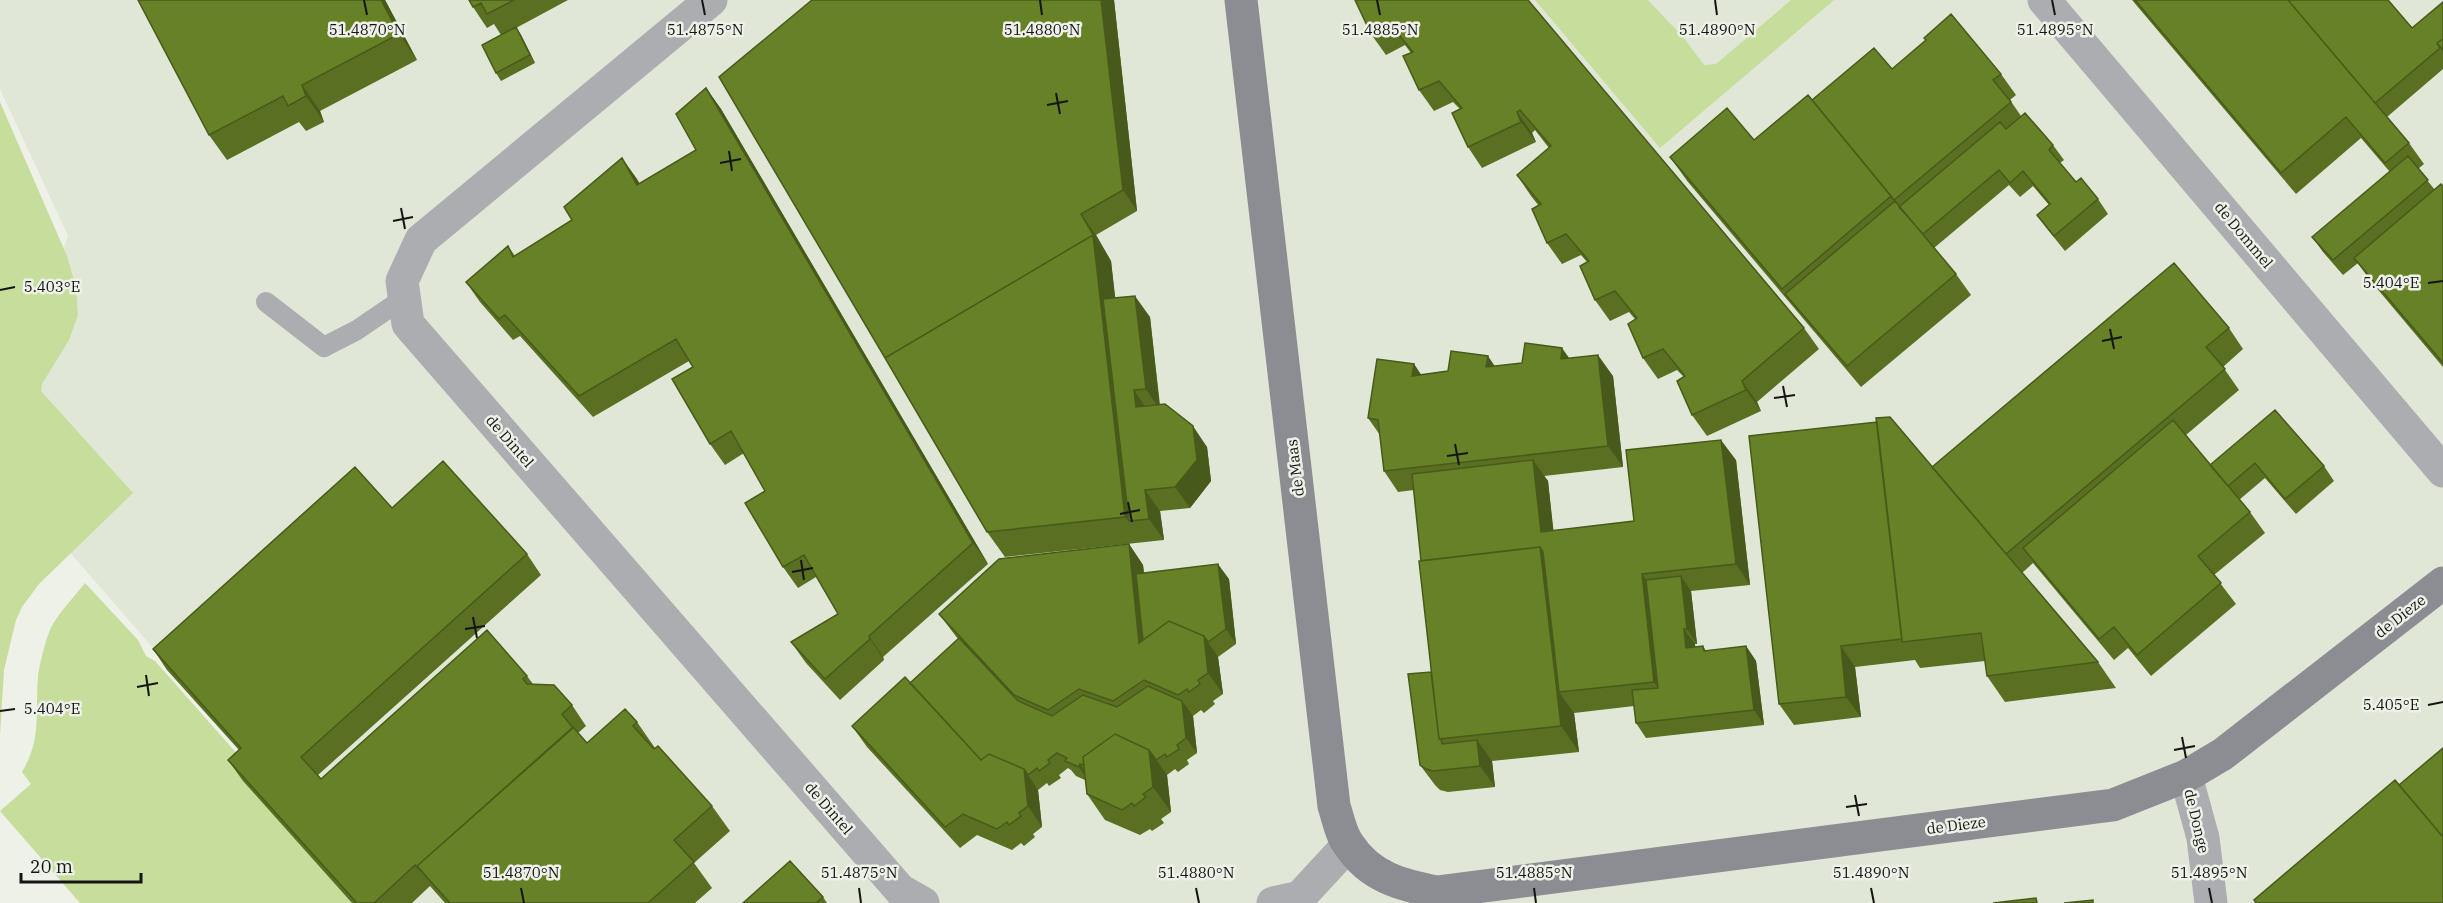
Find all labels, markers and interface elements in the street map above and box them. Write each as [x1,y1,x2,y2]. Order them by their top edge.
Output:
text: 51.4870°N [329,20,405,39]
text: 51.4875°N [667,20,743,39]
text: 51.4880°N [1004,20,1080,39]
text: 51.4885°N [1342,20,1418,39]
text: 51.4890°N [1679,20,1755,39]
text: 51.4895°N [2017,20,2093,39]
street label: de Dommel [2211,198,2277,272]
text: 5.404°E [2363,273,2419,292]
text: 5.403°E [24,277,80,296]
street label: de Dintel [482,411,538,471]
street label: de Maas [1282,438,1308,498]
street label: de Dieze [2371,590,2429,642]
text: 5.405°E [2363,695,2419,714]
text: 5.404°E [24,699,80,718]
street label: de Dintel [801,778,857,838]
street label: de Donge [2180,787,2214,855]
street label: de Dieze [1925,812,1987,838]
scale bar [21,846,141,884]
text: 20 m [30,855,73,878]
text: 51.4870°N [483,863,559,882]
text: 51.4875°N [821,863,897,882]
text: 51.4880°N [1158,863,1234,882]
text: 51.4885°N [1496,863,1572,882]
text: 51.4890°N [1833,863,1909,882]
text: 51.4895°N [2171,863,2247,882]

